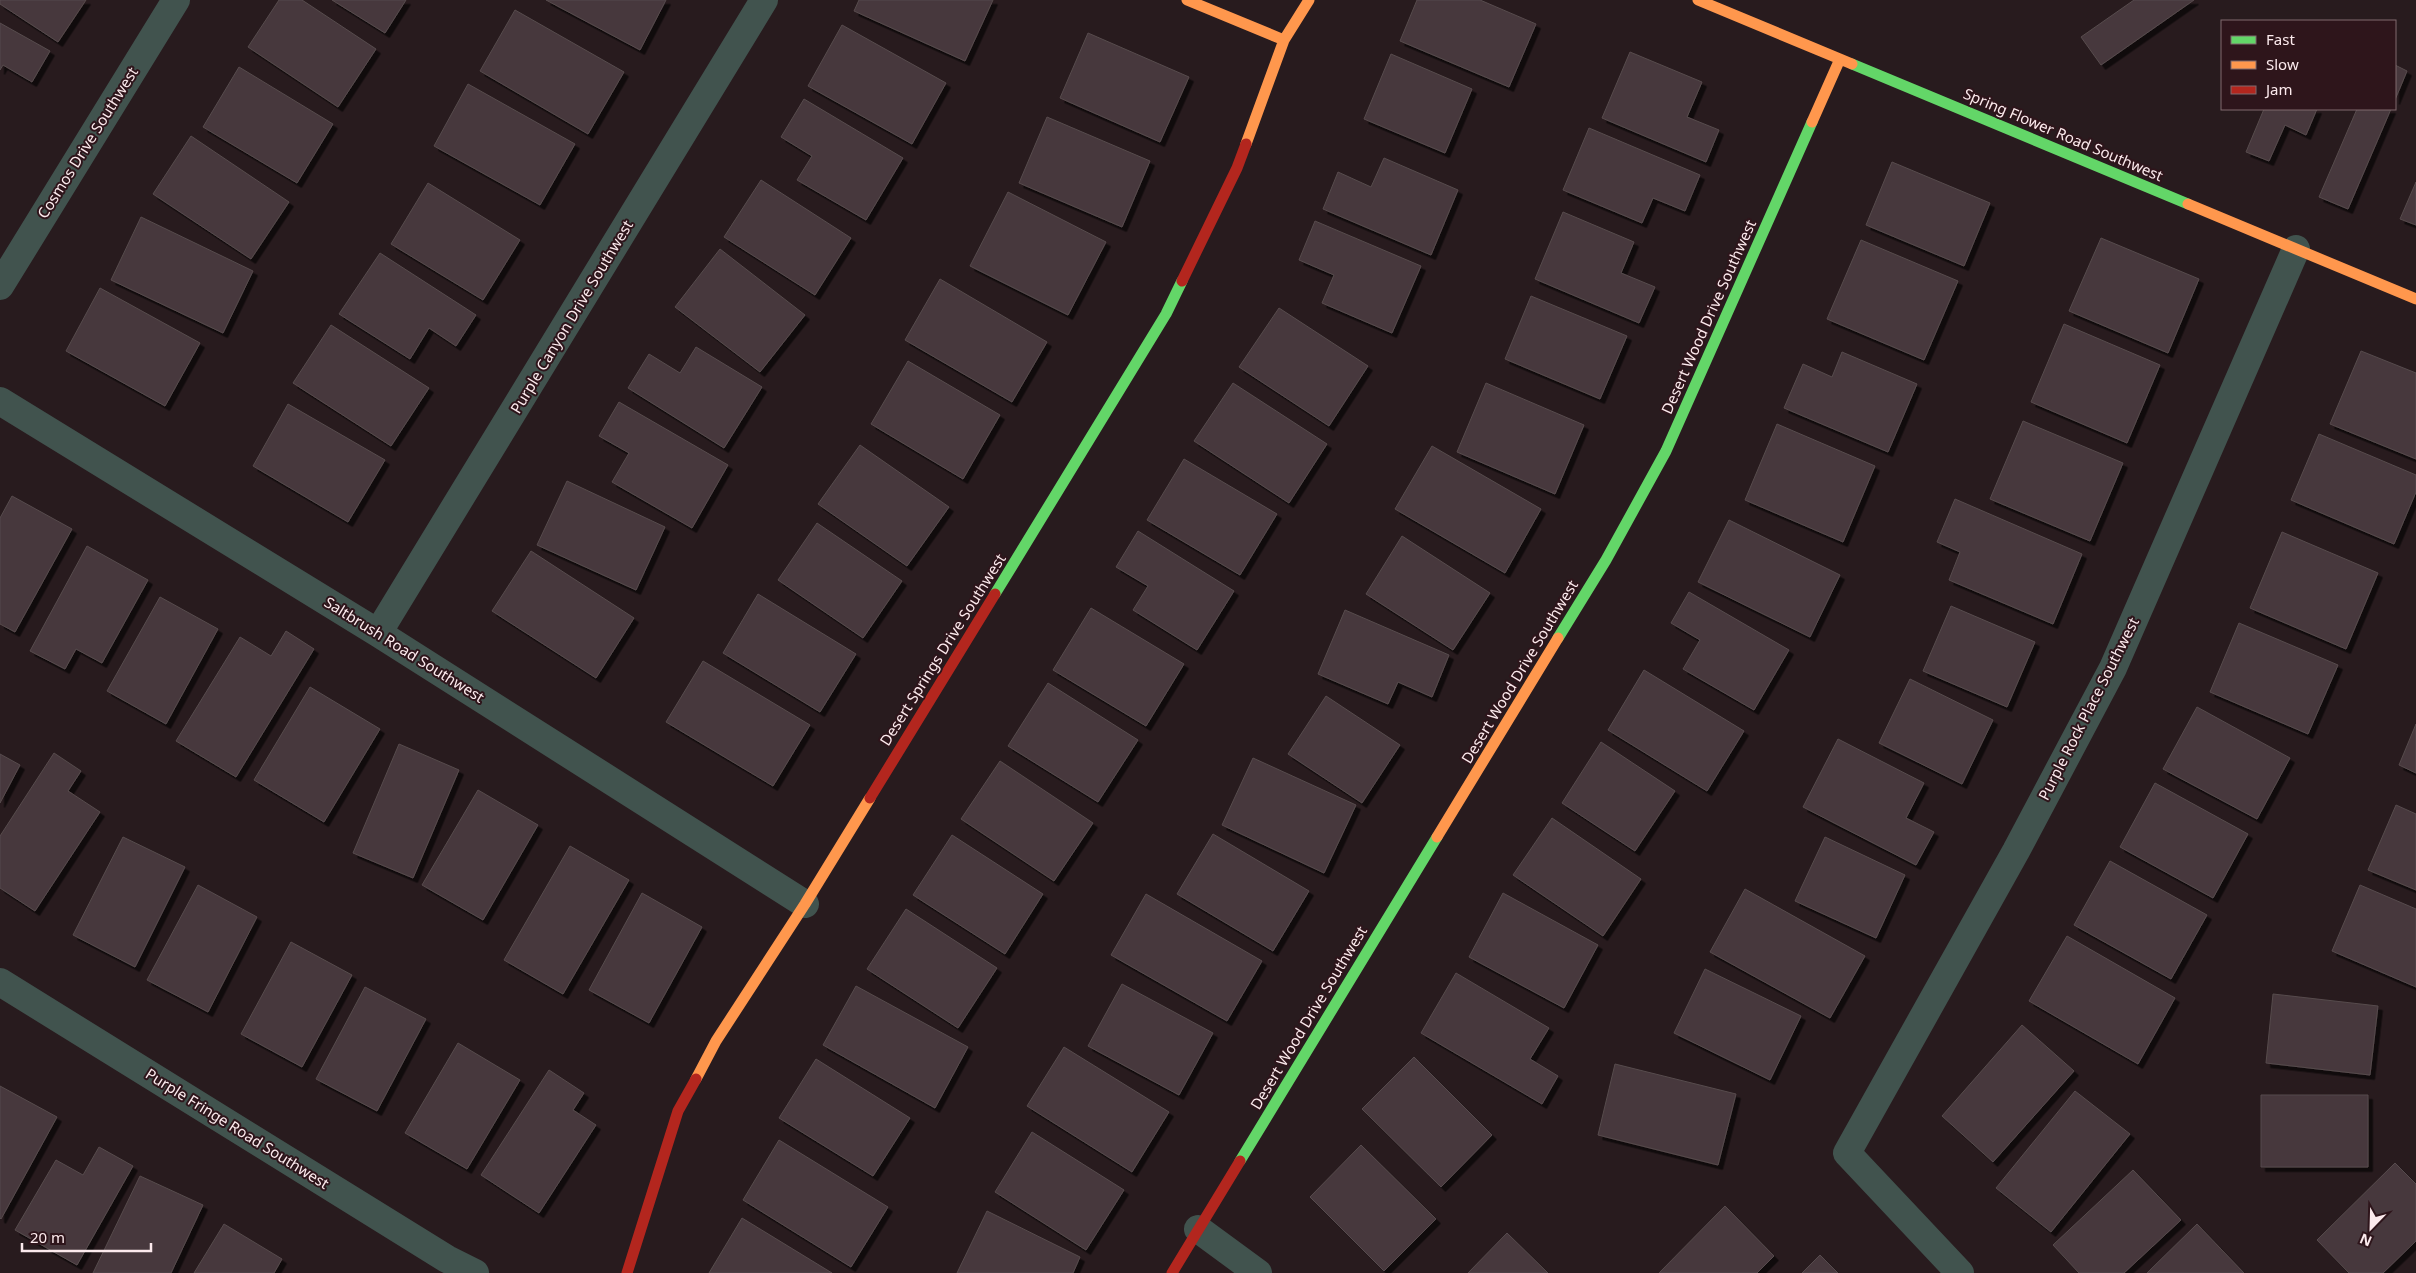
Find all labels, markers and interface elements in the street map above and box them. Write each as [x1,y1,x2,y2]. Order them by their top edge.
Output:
legend [2221,20,2396,110]
text: Fast [2266,29,2295,49]
text: Slow [2266,54,2299,74]
street label: Cosmos Drive Southwest [32,62,142,222]
text: Jam [2264,79,2293,99]
street label: Spring Flower Road Southwest [1961,83,2167,185]
street label: Purple Canyon Drive Southwest [505,216,637,417]
street label: Desert Wood Drive Southwest [1656,216,1760,417]
street label: Desert Springs Drive Southwest [875,549,1010,749]
street label: Desert Wood Drive Southwest [1456,576,1582,767]
street label: Saltbrush Road Southwest [321,592,489,707]
street label: Purple Rock Place Southwest [2033,613,2143,803]
street label: Desert Wood Drive Southwest [1245,922,1371,1113]
street label: Purple Fringe Road Southwest [142,1063,334,1193]
north arrow [2346,1203,2396,1253]
scale bar [22,1220,151,1252]
text: 20 m [30,1227,65,1247]
text: N [2357,1229,2375,1251]

